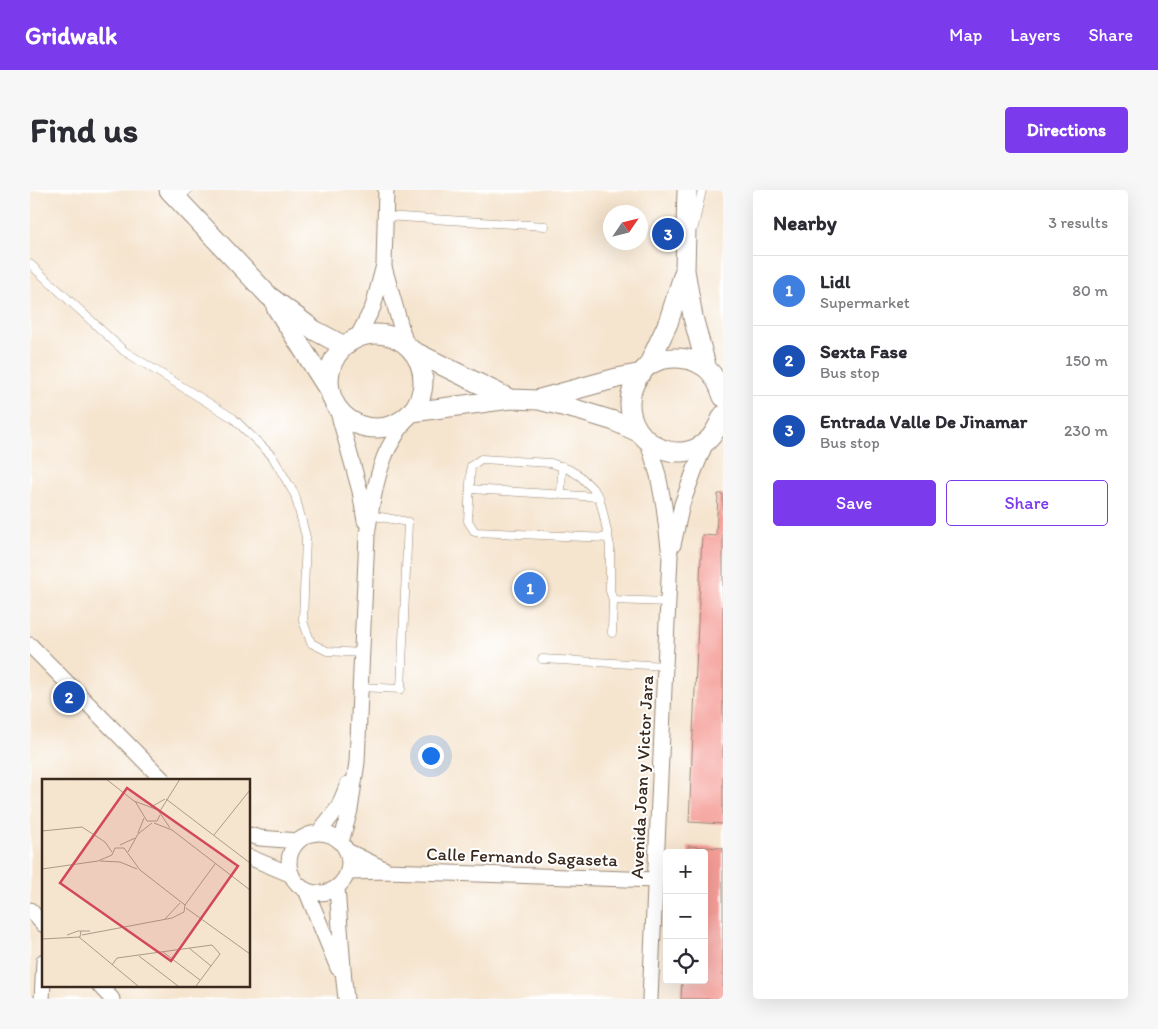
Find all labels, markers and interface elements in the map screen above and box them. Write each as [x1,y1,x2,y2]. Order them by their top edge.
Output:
text: Gridwalk [25,21,117,50]
text: Map [949,24,982,46]
text: Layers [1010,24,1060,46]
text: Share [1088,24,1133,46]
button: Directions [1005,107,1128,153]
text: Find us [30,109,138,151]
north arrow [603,205,648,250]
text: Nearby [773,210,837,235]
text: 3 results [1048,213,1108,232]
pin: 3 [652,215,684,253]
text: Lidl [820,270,850,293]
text: 1 [785,281,793,300]
text: 80 m [1072,281,1108,300]
text: Supermarket [820,293,910,312]
text: Sexta Fase [820,340,907,363]
text: 2 [785,351,793,370]
text: 150 m [1065,351,1108,370]
text: Bus stop [820,363,880,382]
text: Entrada Valle De Jinamar [820,410,1027,433]
text: 3 [785,421,793,440]
text: 230 m [1064,421,1108,440]
text: Bus stop [820,433,880,452]
button: Save [773,480,936,526]
button: Share [946,480,1108,526]
pin: 1 [514,569,546,607]
street label: Avenida Joan y Victor Jara [626,674,658,879]
pin: 2 [53,678,85,716]
your location [418,743,444,769]
inset map [42,779,250,986]
street label: Calle Fernando Sagaseta [426,843,619,871]
map controls [663,849,708,984]
button: + [663,849,708,894]
button: − [663,894,708,939]
button: locate [663,939,708,984]

